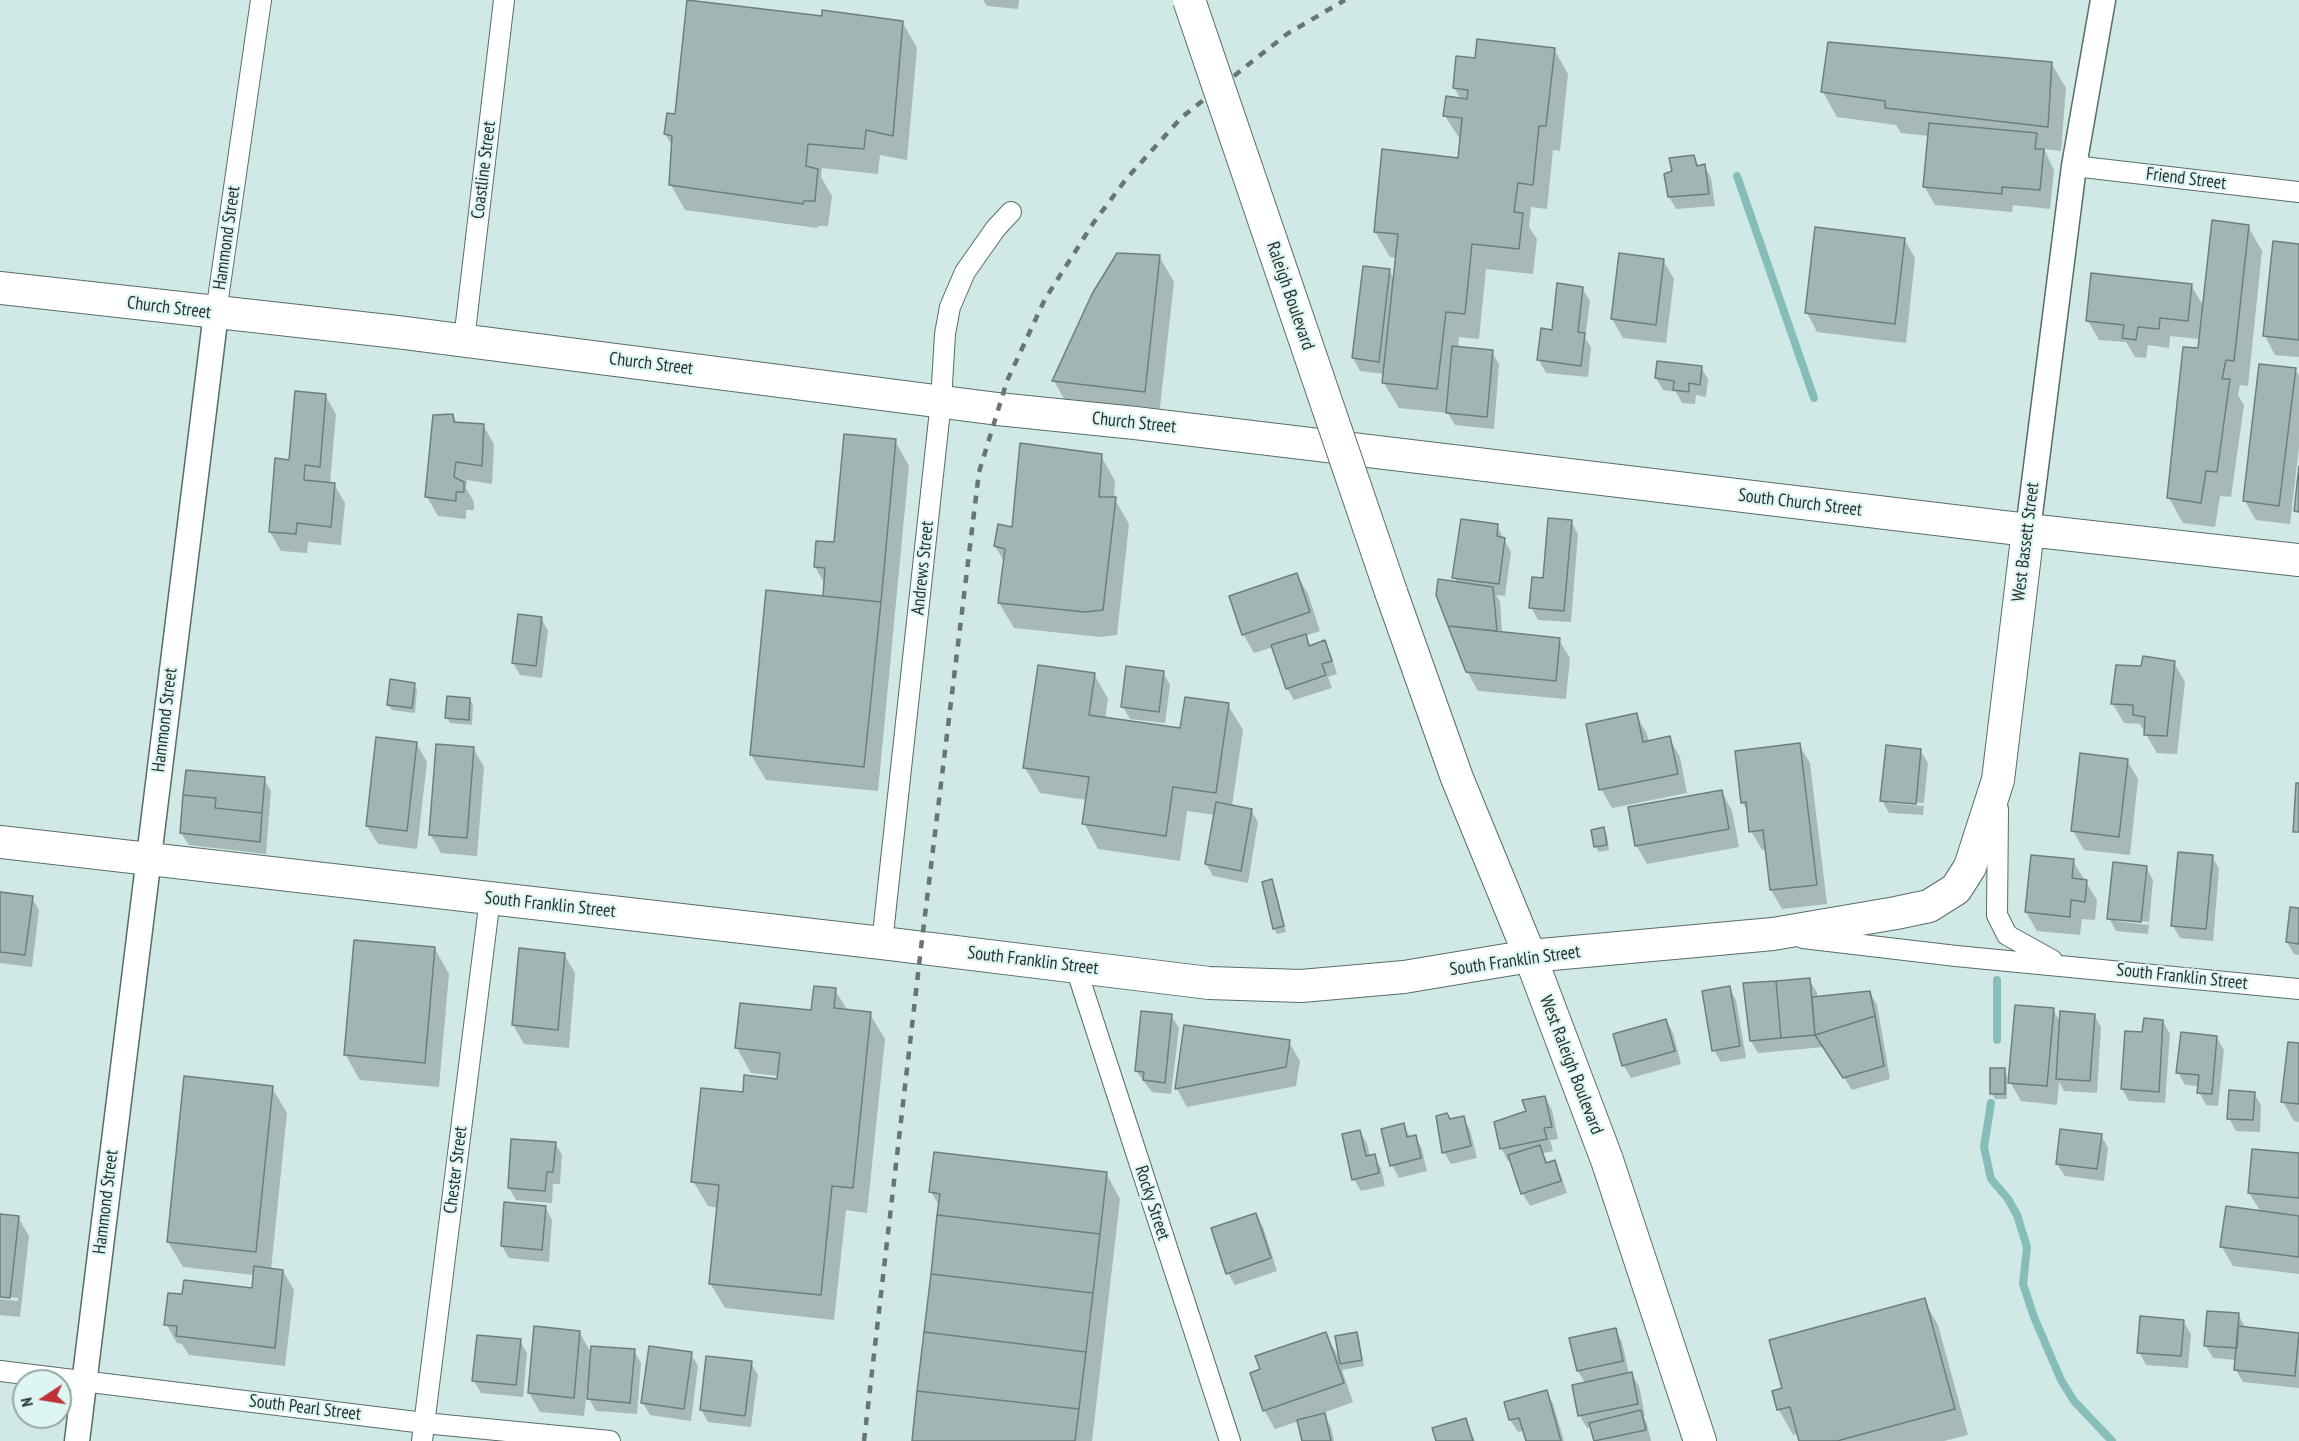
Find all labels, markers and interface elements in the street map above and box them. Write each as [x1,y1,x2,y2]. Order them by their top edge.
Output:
street label: Coastline Street [467,120,501,220]
street label: Friend Street [2145,163,2227,195]
street label: Hammond Street [209,185,245,291]
street label: Raleigh Boulevard [1261,239,1319,353]
street label: Church Street [126,292,212,324]
street label: Church Street [608,348,694,380]
street label: Church Street [1091,408,1177,438]
street label: West Bassett Street [2008,481,2044,603]
street label: South Church Street [1737,485,1863,521]
street label: Andrews Street [907,520,939,616]
street label: Hammond Street [148,667,182,773]
street label: South Franklin Street [483,887,617,923]
street label: South Franklin Street [1448,941,1582,981]
street label: South Franklin Street [966,942,1100,980]
street label: South Franklin Street [2115,959,2249,995]
street label: West Raleigh Boulevard [1535,993,1607,1137]
street label: Chester Street [440,1125,472,1215]
street label: Hammond Street [89,1149,123,1255]
street label: Rocky Street [1130,1163,1174,1243]
north arrow [12,1369,72,1429]
street label: South Pearl Street [248,1390,362,1426]
text: N [16,1396,37,1409]

